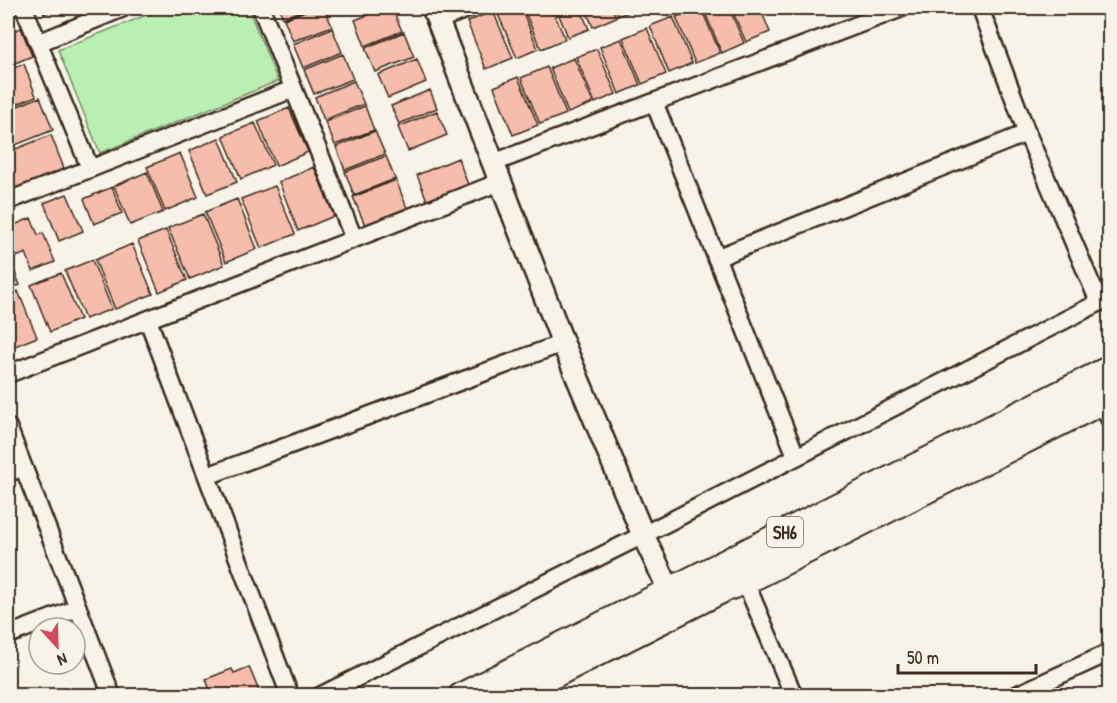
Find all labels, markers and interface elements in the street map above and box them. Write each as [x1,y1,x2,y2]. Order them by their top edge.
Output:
road number: SH6 [767,517,803,547]
north arrow [27,616,87,676]
scale bar [898,637,1036,675]
text: 50 m [907,645,939,670]
text: N [54,648,71,672]

